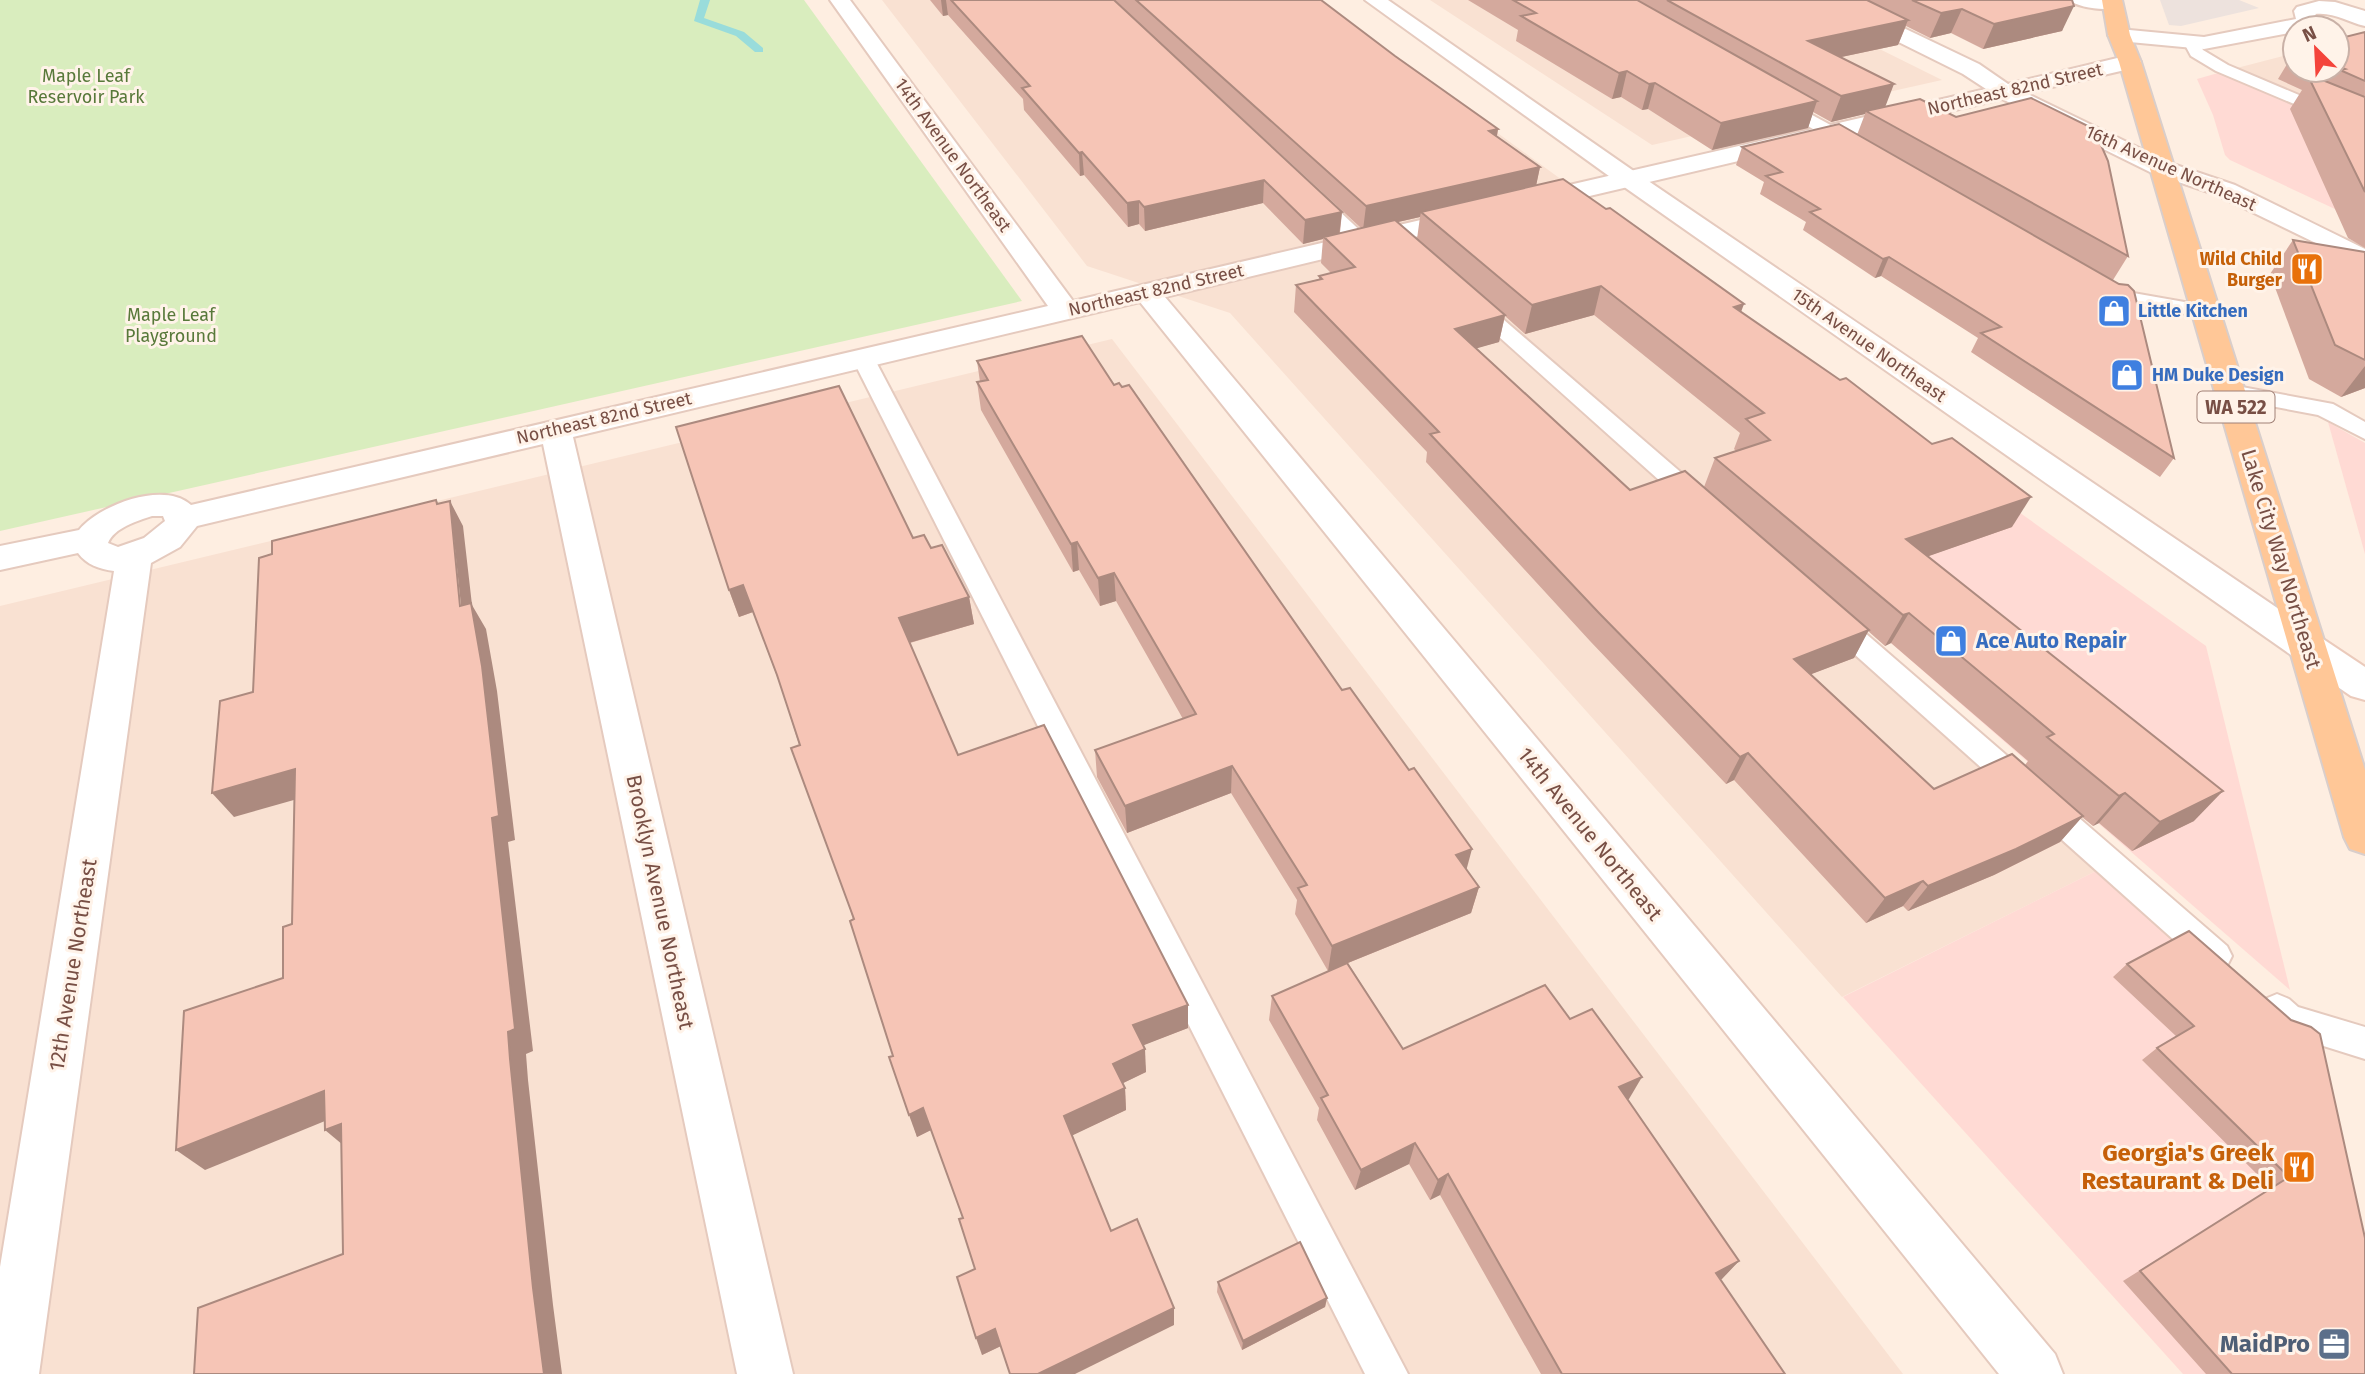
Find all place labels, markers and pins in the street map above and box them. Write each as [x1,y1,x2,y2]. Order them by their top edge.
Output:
place label: Wild Child Burger [2200,248,2283,291]
restaurant icon: Wild Child Burger [2288,250,2326,288]
shop icon: Little Kitchen [2095,292,2133,330]
place label: Little Kitchen [2138,300,2248,322]
shop icon: HM Duke Design [2108,356,2146,394]
place label: HM Duke Design [2152,364,2284,386]
shop icon: Ace Auto Repair [1932,622,1970,660]
place label: Ace Auto Repair [1975,628,2127,654]
place label: Georgia's Greek Restaurant & Deli [2081,1139,2275,1195]
restaurant icon: Georgia's Greek Restaurant & Deli [2280,1148,2318,1186]
office icon: MaidPro [2315,1325,2353,1363]
place label: MaidPro [2220,1330,2310,1358]

